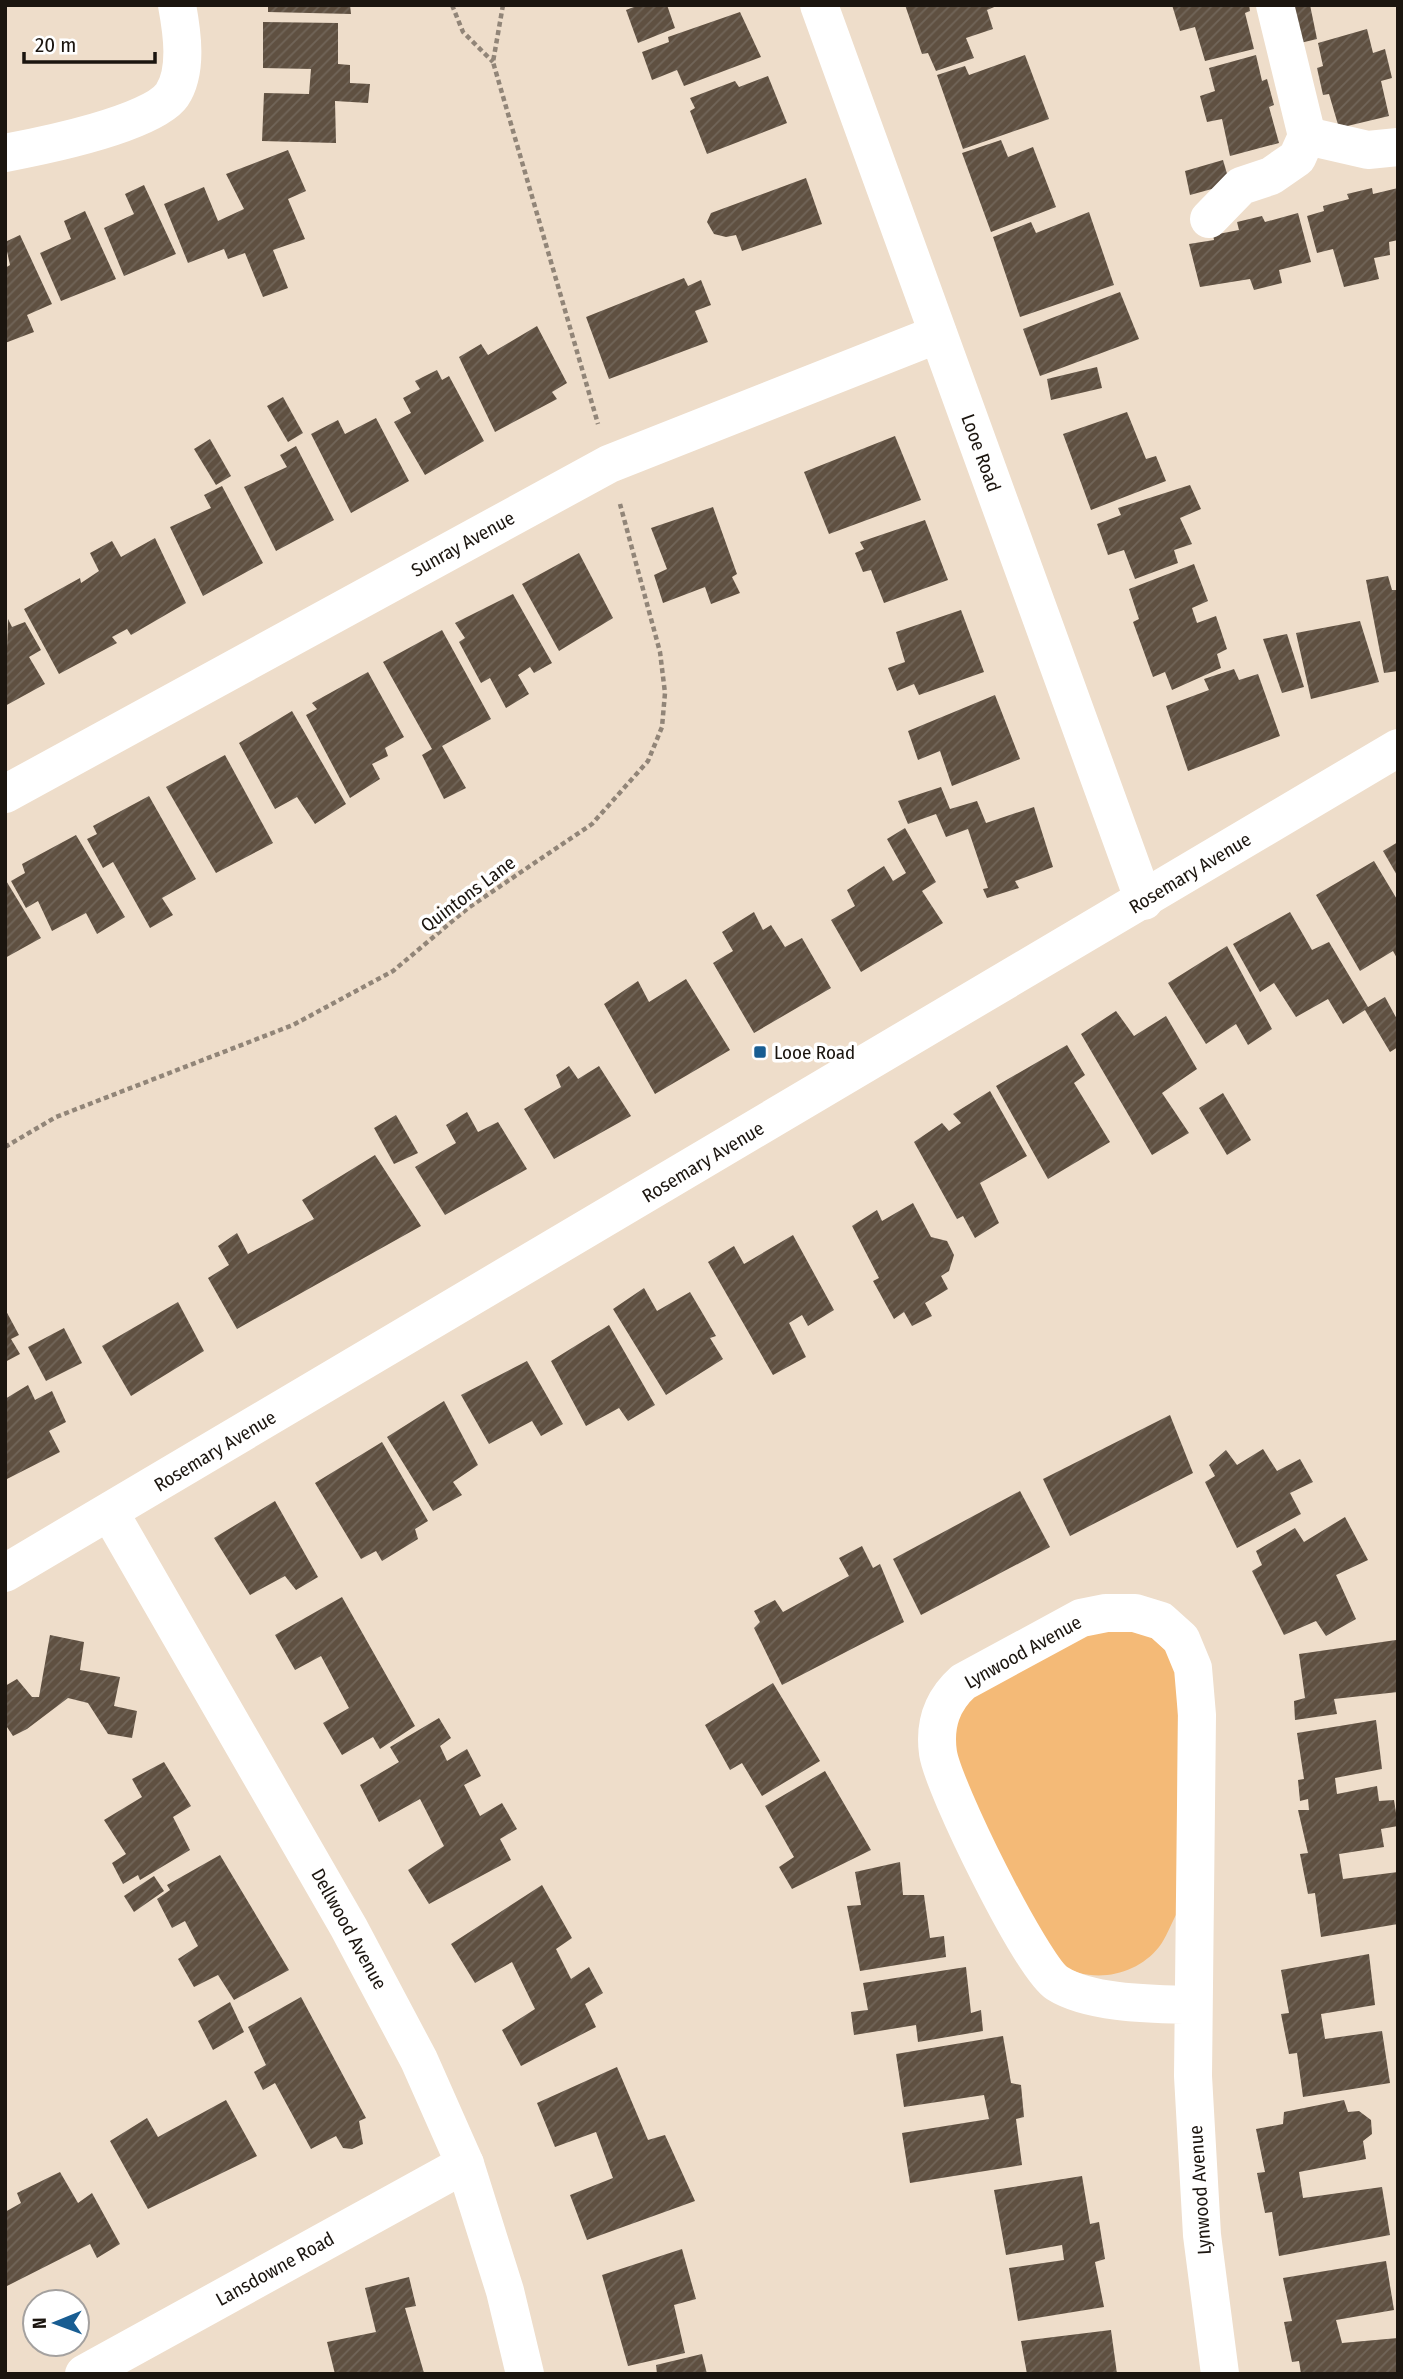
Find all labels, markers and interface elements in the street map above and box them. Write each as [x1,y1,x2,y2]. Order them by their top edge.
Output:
scale bar [24,21,156,65]
text: 20 m [35,32,76,58]
street label: Looe Road [956,411,1006,495]
street label: Sunray Avenue [407,506,519,582]
street label: Rosemary Avenue [1125,828,1255,918]
street label: Quintons Lane [416,851,520,937]
place label: Looe Road [774,1041,855,1064]
marker: Looe Road [752,1044,768,1060]
street label: Rosemary Avenue [638,1117,768,1207]
street label: Rosemary Avenue [150,1406,280,1496]
street label: Lynwood Avenue [961,1610,1085,1694]
street label: Dellwood Avenue [306,1865,392,1993]
street label: Lynwood Avenue [1184,2124,1216,2256]
street label: Lansdowne Road [212,2227,338,2311]
north arrow [21,2288,91,2358]
text: N [28,2317,51,2329]

